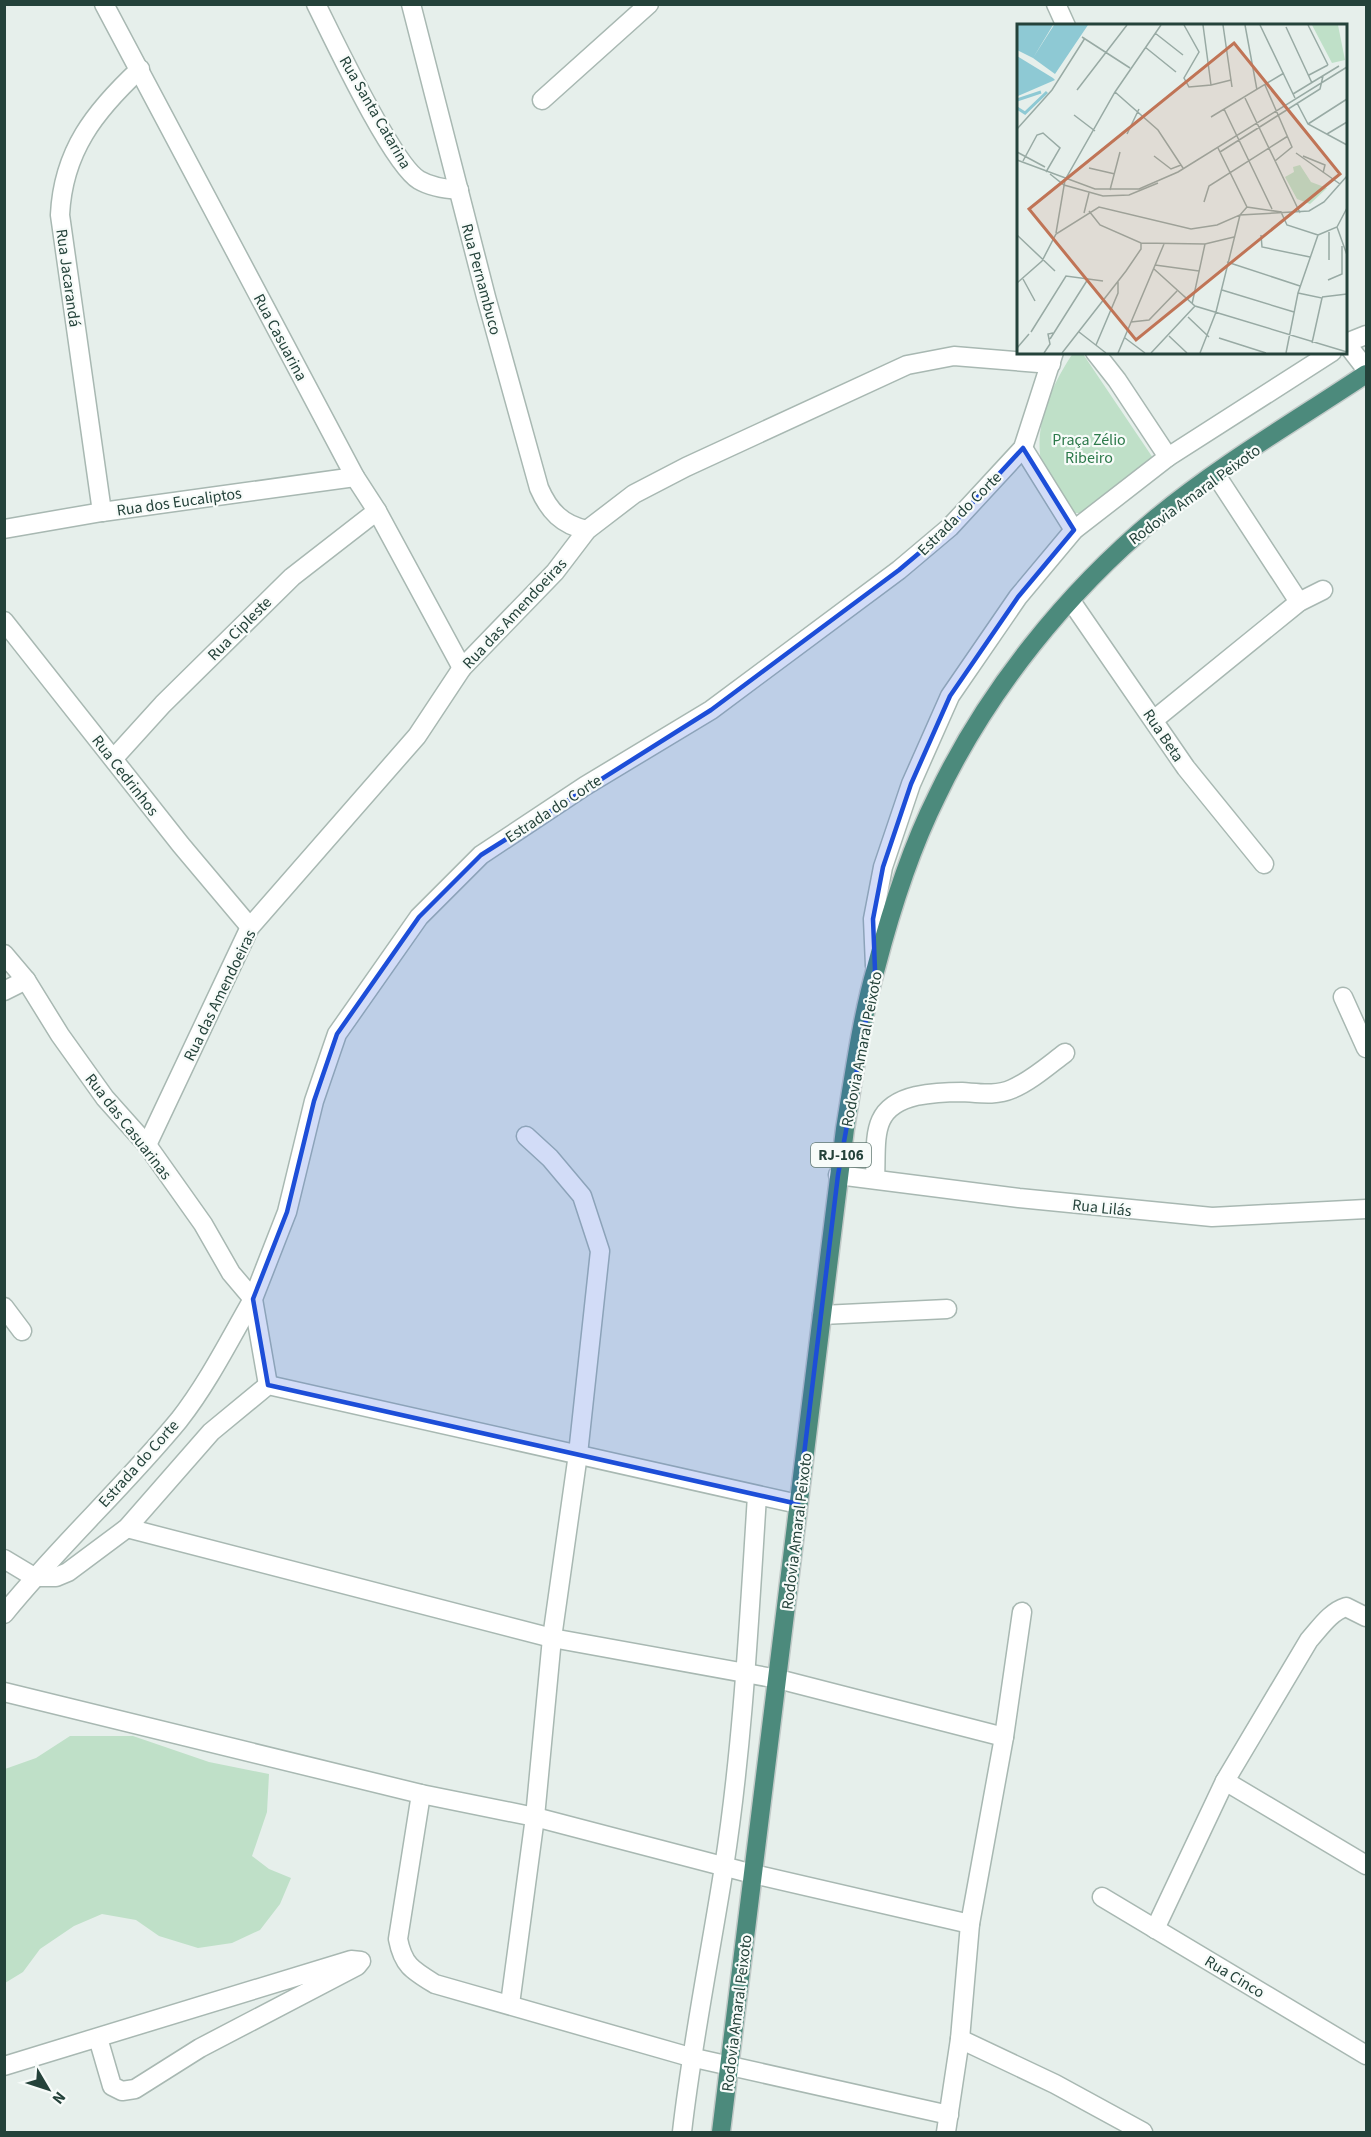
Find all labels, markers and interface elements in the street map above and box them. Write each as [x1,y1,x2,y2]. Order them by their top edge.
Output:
inset map [1017,24,1347,354]
street label: Rua Santa Catarina [334,52,416,173]
street label: Rua Pernambuco [456,221,506,337]
street label: Rua Jacarandá [50,228,86,329]
street label: Rua Casuarina [248,290,312,385]
park label: Praça Zélio Ribeiro [1052,429,1126,469]
street label: Rodovia Amaral Peixoto [1124,439,1265,550]
street label: Estrada do Corte [913,467,1007,561]
street label: Rua dos Eucaliptos [115,482,243,522]
street label: Rua das Amendoeiras [458,553,572,674]
street label: Rua Cipleste [203,592,277,666]
street label: Rua Beta [1137,705,1189,766]
street label: Rua Cedrinhos [87,731,164,821]
street label: Estrada do Corte [501,769,606,848]
street label: Rua das Amendoeiras [178,926,261,1065]
street label: Rodovia Amaral Peixoto [836,970,888,1129]
street label: Rua das Casuarinas [80,1069,177,1185]
road number: RJ-106 [811,1143,871,1167]
street label: Rua Lilás [1071,1194,1133,1222]
street label: Estrada do Corte [93,1415,184,1512]
street label: Rodovia Amaral Peixoto [776,1451,818,1611]
street label: Rodovia Amaral Peixoto [716,1933,758,2093]
street label: Rua Cinco [1200,1950,1269,2003]
north arrow [18,2059,78,2119]
text: N [47,2087,71,2109]

